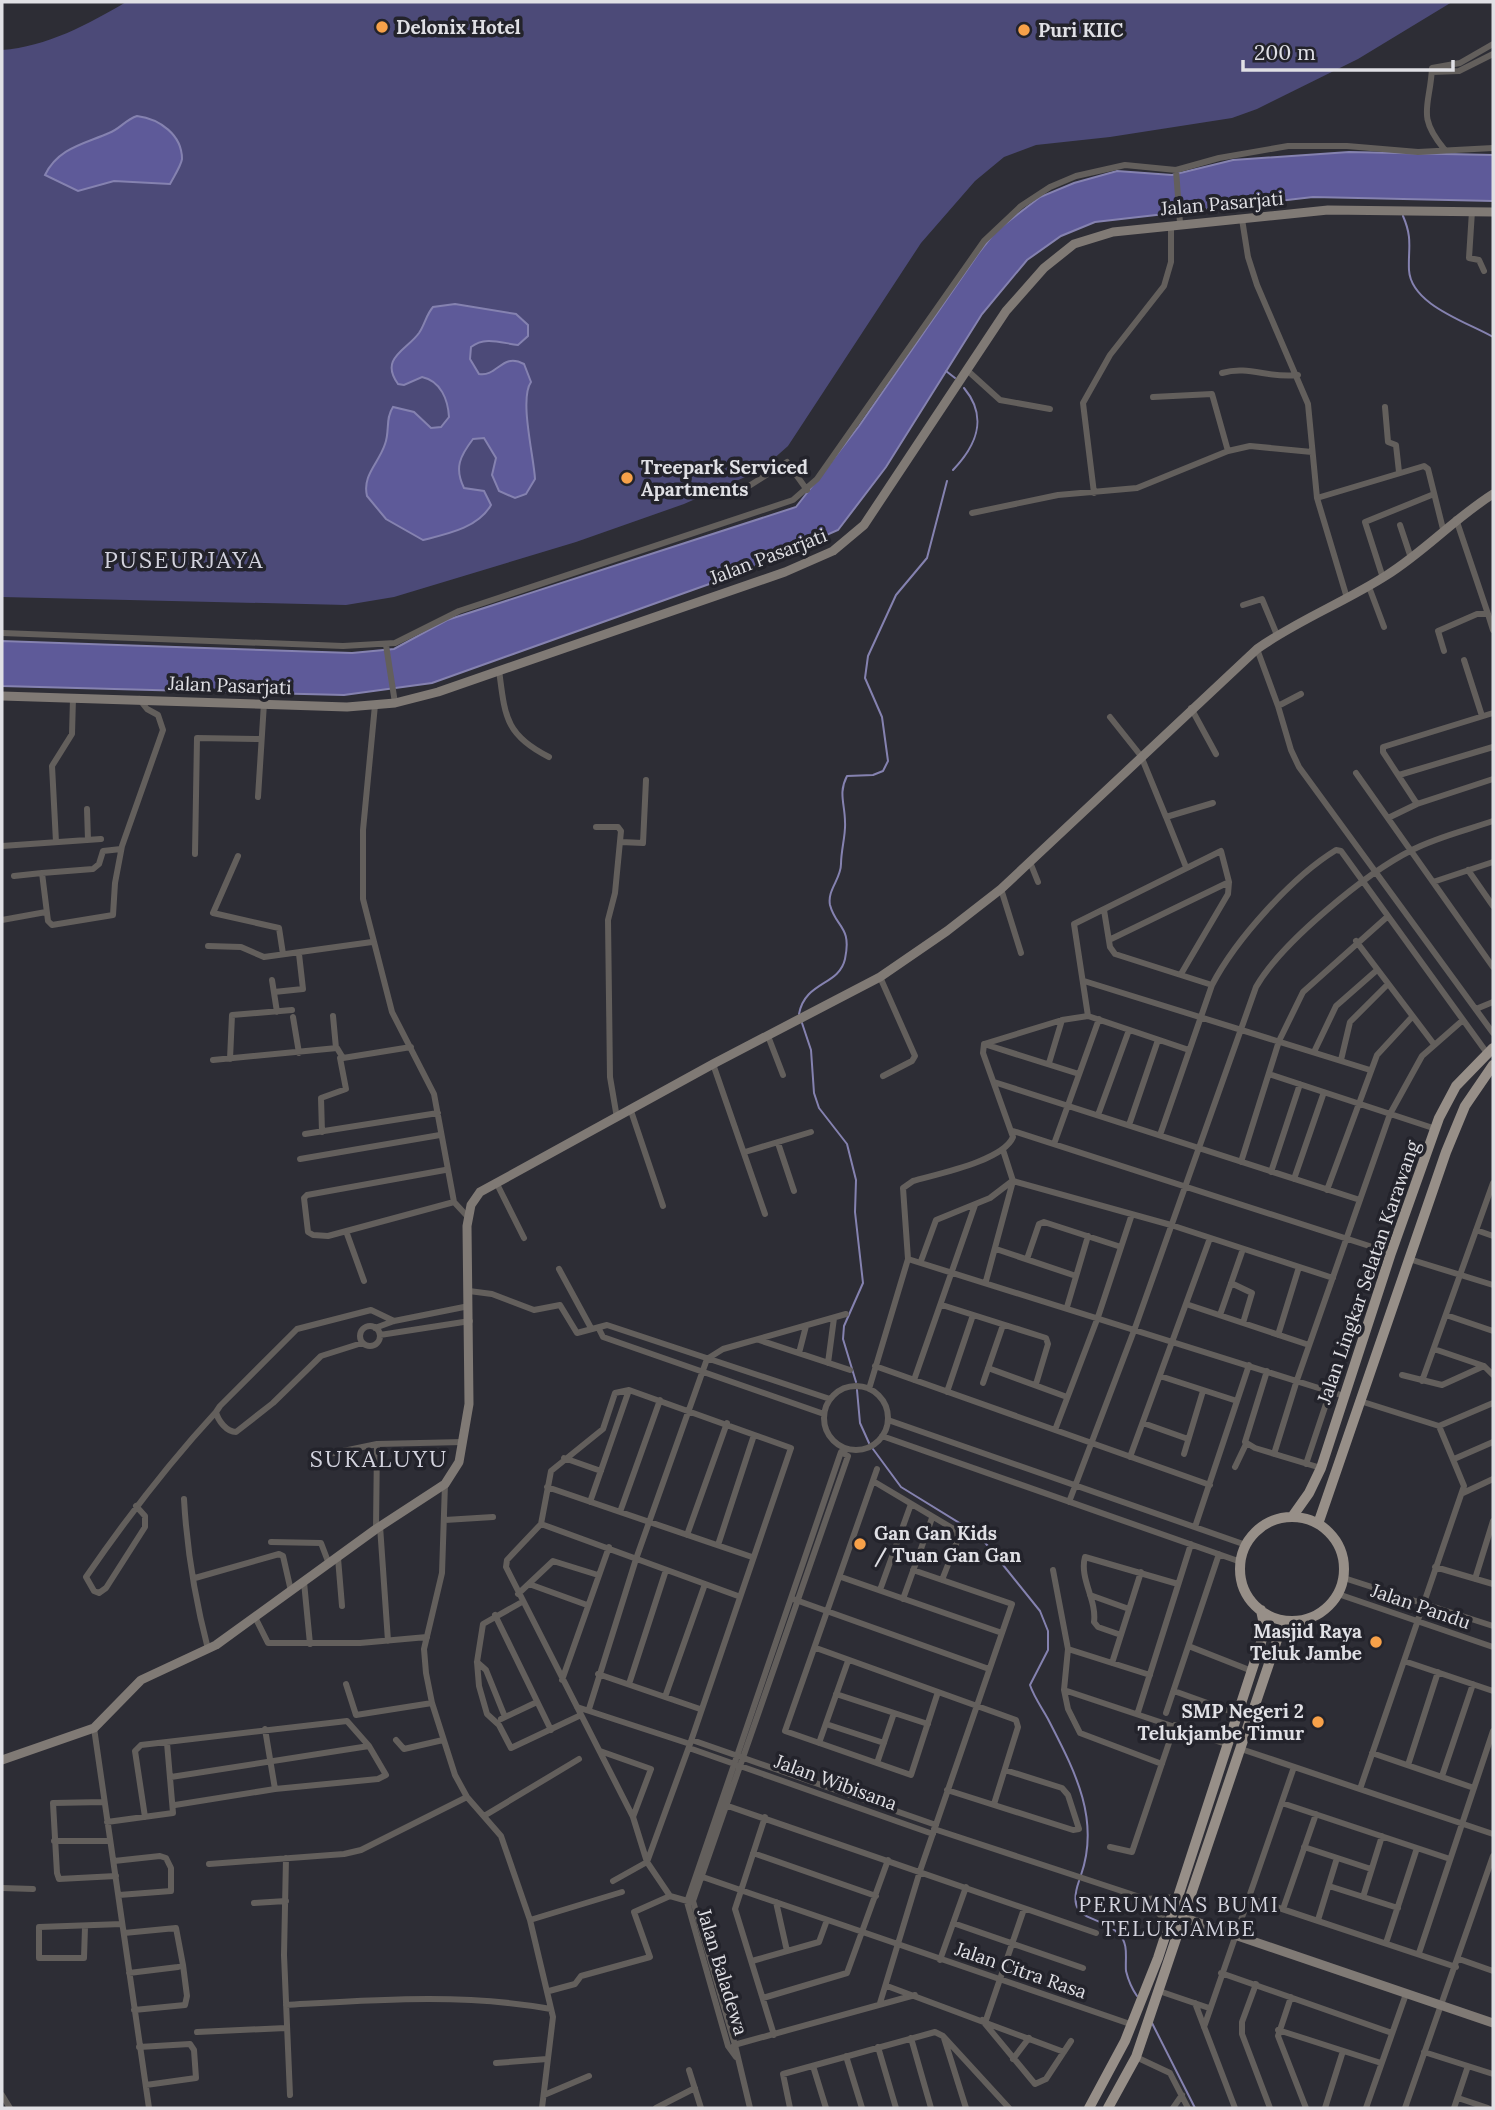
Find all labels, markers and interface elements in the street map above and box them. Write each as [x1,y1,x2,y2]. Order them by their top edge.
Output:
place label: Delonix Hotel [396,15,521,39]
place label: Puri KIIC [1038,18,1123,42]
marker: Delonix Hotel [374,19,390,35]
marker: Puri KIIC [1016,22,1032,38]
scale bar [1243,28,1453,72]
text: 200 m [1254,39,1316,66]
street label: Jalan Pasarjati [1158,186,1285,220]
place label: Treepark Serviced Apartments [641,455,808,501]
marker: Treepark Serviced Apartments [619,470,635,486]
street label: Jalan Pasarjati [705,523,830,590]
district label: PUSEURJAYA [104,545,264,574]
street label: Jalan Pasarjati [167,671,292,699]
street label: Jalan Lingkar Selatan Karawang [1311,1137,1425,1408]
district label: SUKALUYU [310,1444,448,1473]
place label: Gan Gan Kids / Tuan Gan Gan [874,1521,1021,1568]
marker: Gan Gan Kids / Tuan Gan Gan [852,1536,868,1552]
street label: Jalan Pandu [1367,1577,1474,1634]
place label: Masjid Raya Teluk Jambe [1250,1619,1362,1665]
marker: Masjid Raya Teluk Jambe [1368,1634,1384,1650]
place label: SMP Negeri 2 Telukjambe Timur [1137,1699,1304,1745]
marker: SMP Negeri 2 Telukjambe Timur [1310,1714,1326,1730]
street label: Jalan Wibisana [771,1748,901,1815]
district label: PERUMNAS BUMI TELUKJAMBE [1078,1891,1280,1942]
street label: Jalan Baladewa [692,1905,754,2038]
street label: Jalan Citra Rasa [951,1936,1090,2004]

